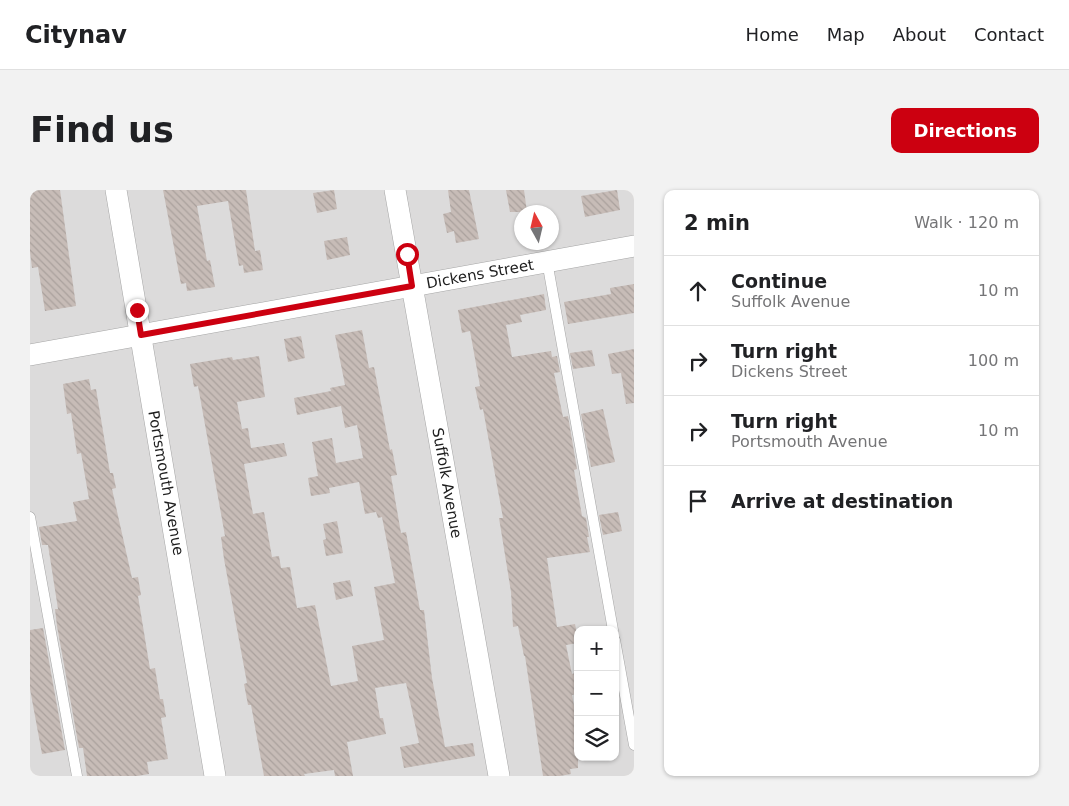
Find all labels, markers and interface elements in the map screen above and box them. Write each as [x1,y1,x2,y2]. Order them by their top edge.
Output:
text: Citynav [25,21,127,49]
text: Home [746,24,799,45]
text: Map [827,24,865,45]
text: About [893,24,946,45]
text: Contact [974,24,1044,45]
button: Directions [891,108,1039,153]
text: Find us [30,110,174,150]
north arrow [514,205,559,250]
text: 2 min [684,211,750,235]
text: Walk · 120 m [914,213,1019,232]
route start [396,243,419,266]
street label: Dickens Street [425,256,535,292]
text: Continue [731,270,827,292]
icon: ahead [684,277,712,305]
text: 10 m [978,281,1019,300]
text: Suffolk Avenue [731,292,850,311]
route end [126,299,149,322]
text: Turn right [731,340,837,362]
icon: right [684,347,712,375]
text: 100 m [968,351,1019,370]
text: Dickens Street [731,362,847,381]
street label: Portsmouth Avenue [144,409,188,557]
text: Turn right [731,410,837,432]
icon: right [684,417,712,445]
text: 10 m [978,421,1019,440]
street label: Suffolk Avenue [428,426,466,540]
text: Portsmouth Avenue [731,432,888,451]
icon: arrive [684,487,712,515]
text: Arrive at destination [731,490,953,512]
map controls [574,626,619,761]
button: + [574,626,619,671]
button: − [574,671,619,716]
button: layers [574,716,619,761]

